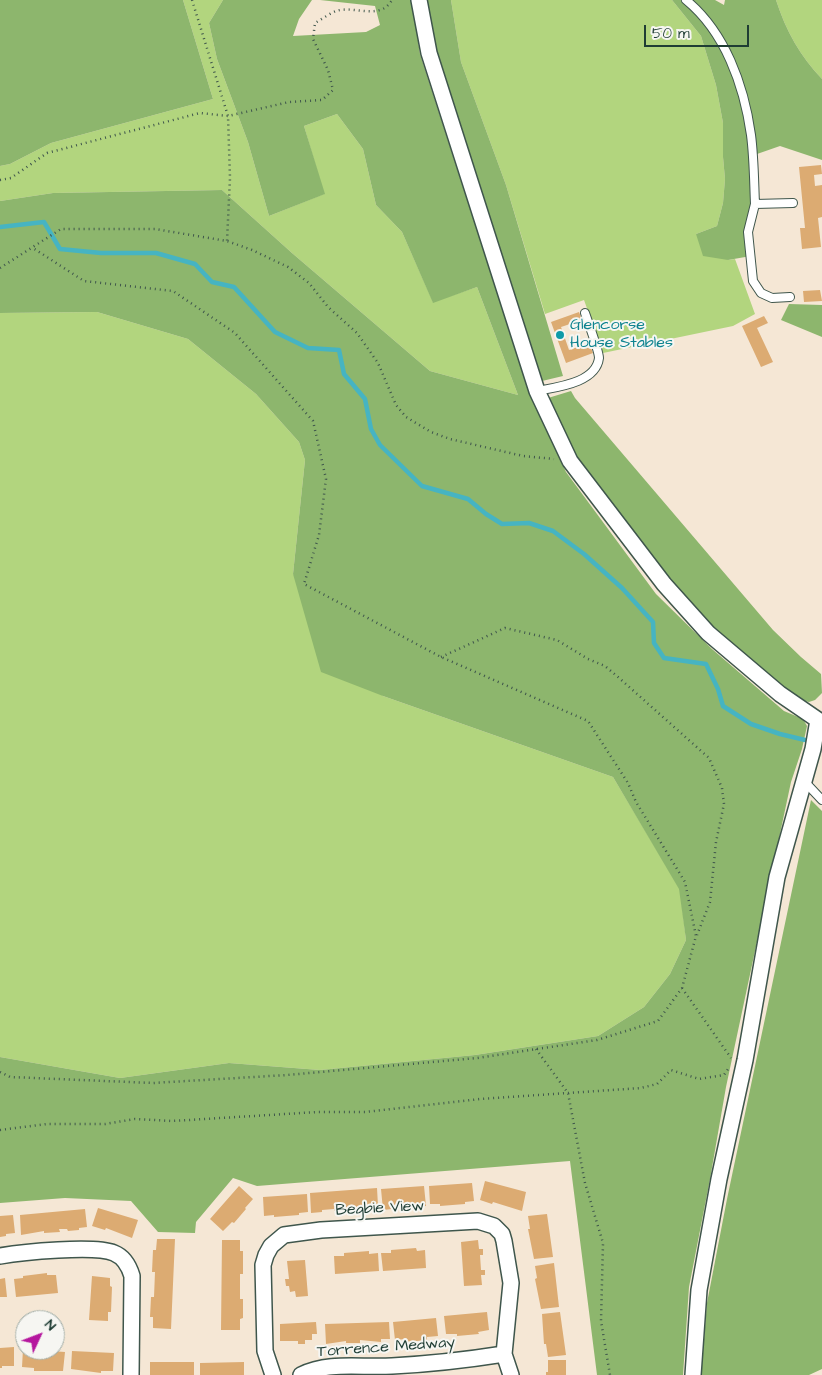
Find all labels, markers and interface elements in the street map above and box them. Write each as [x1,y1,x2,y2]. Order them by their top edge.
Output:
scale bar [647,15,752,47]
text: 50 m [652,23,690,44]
place label: Glencorse House Stables [570,316,673,354]
marker: Glencorse House Stables [554,329,566,341]
street label: Begbie View [335,1197,425,1221]
north arrow [15,1310,65,1360]
text: N [40,1315,61,1335]
street label: Torrence Medway [316,1334,456,1362]

